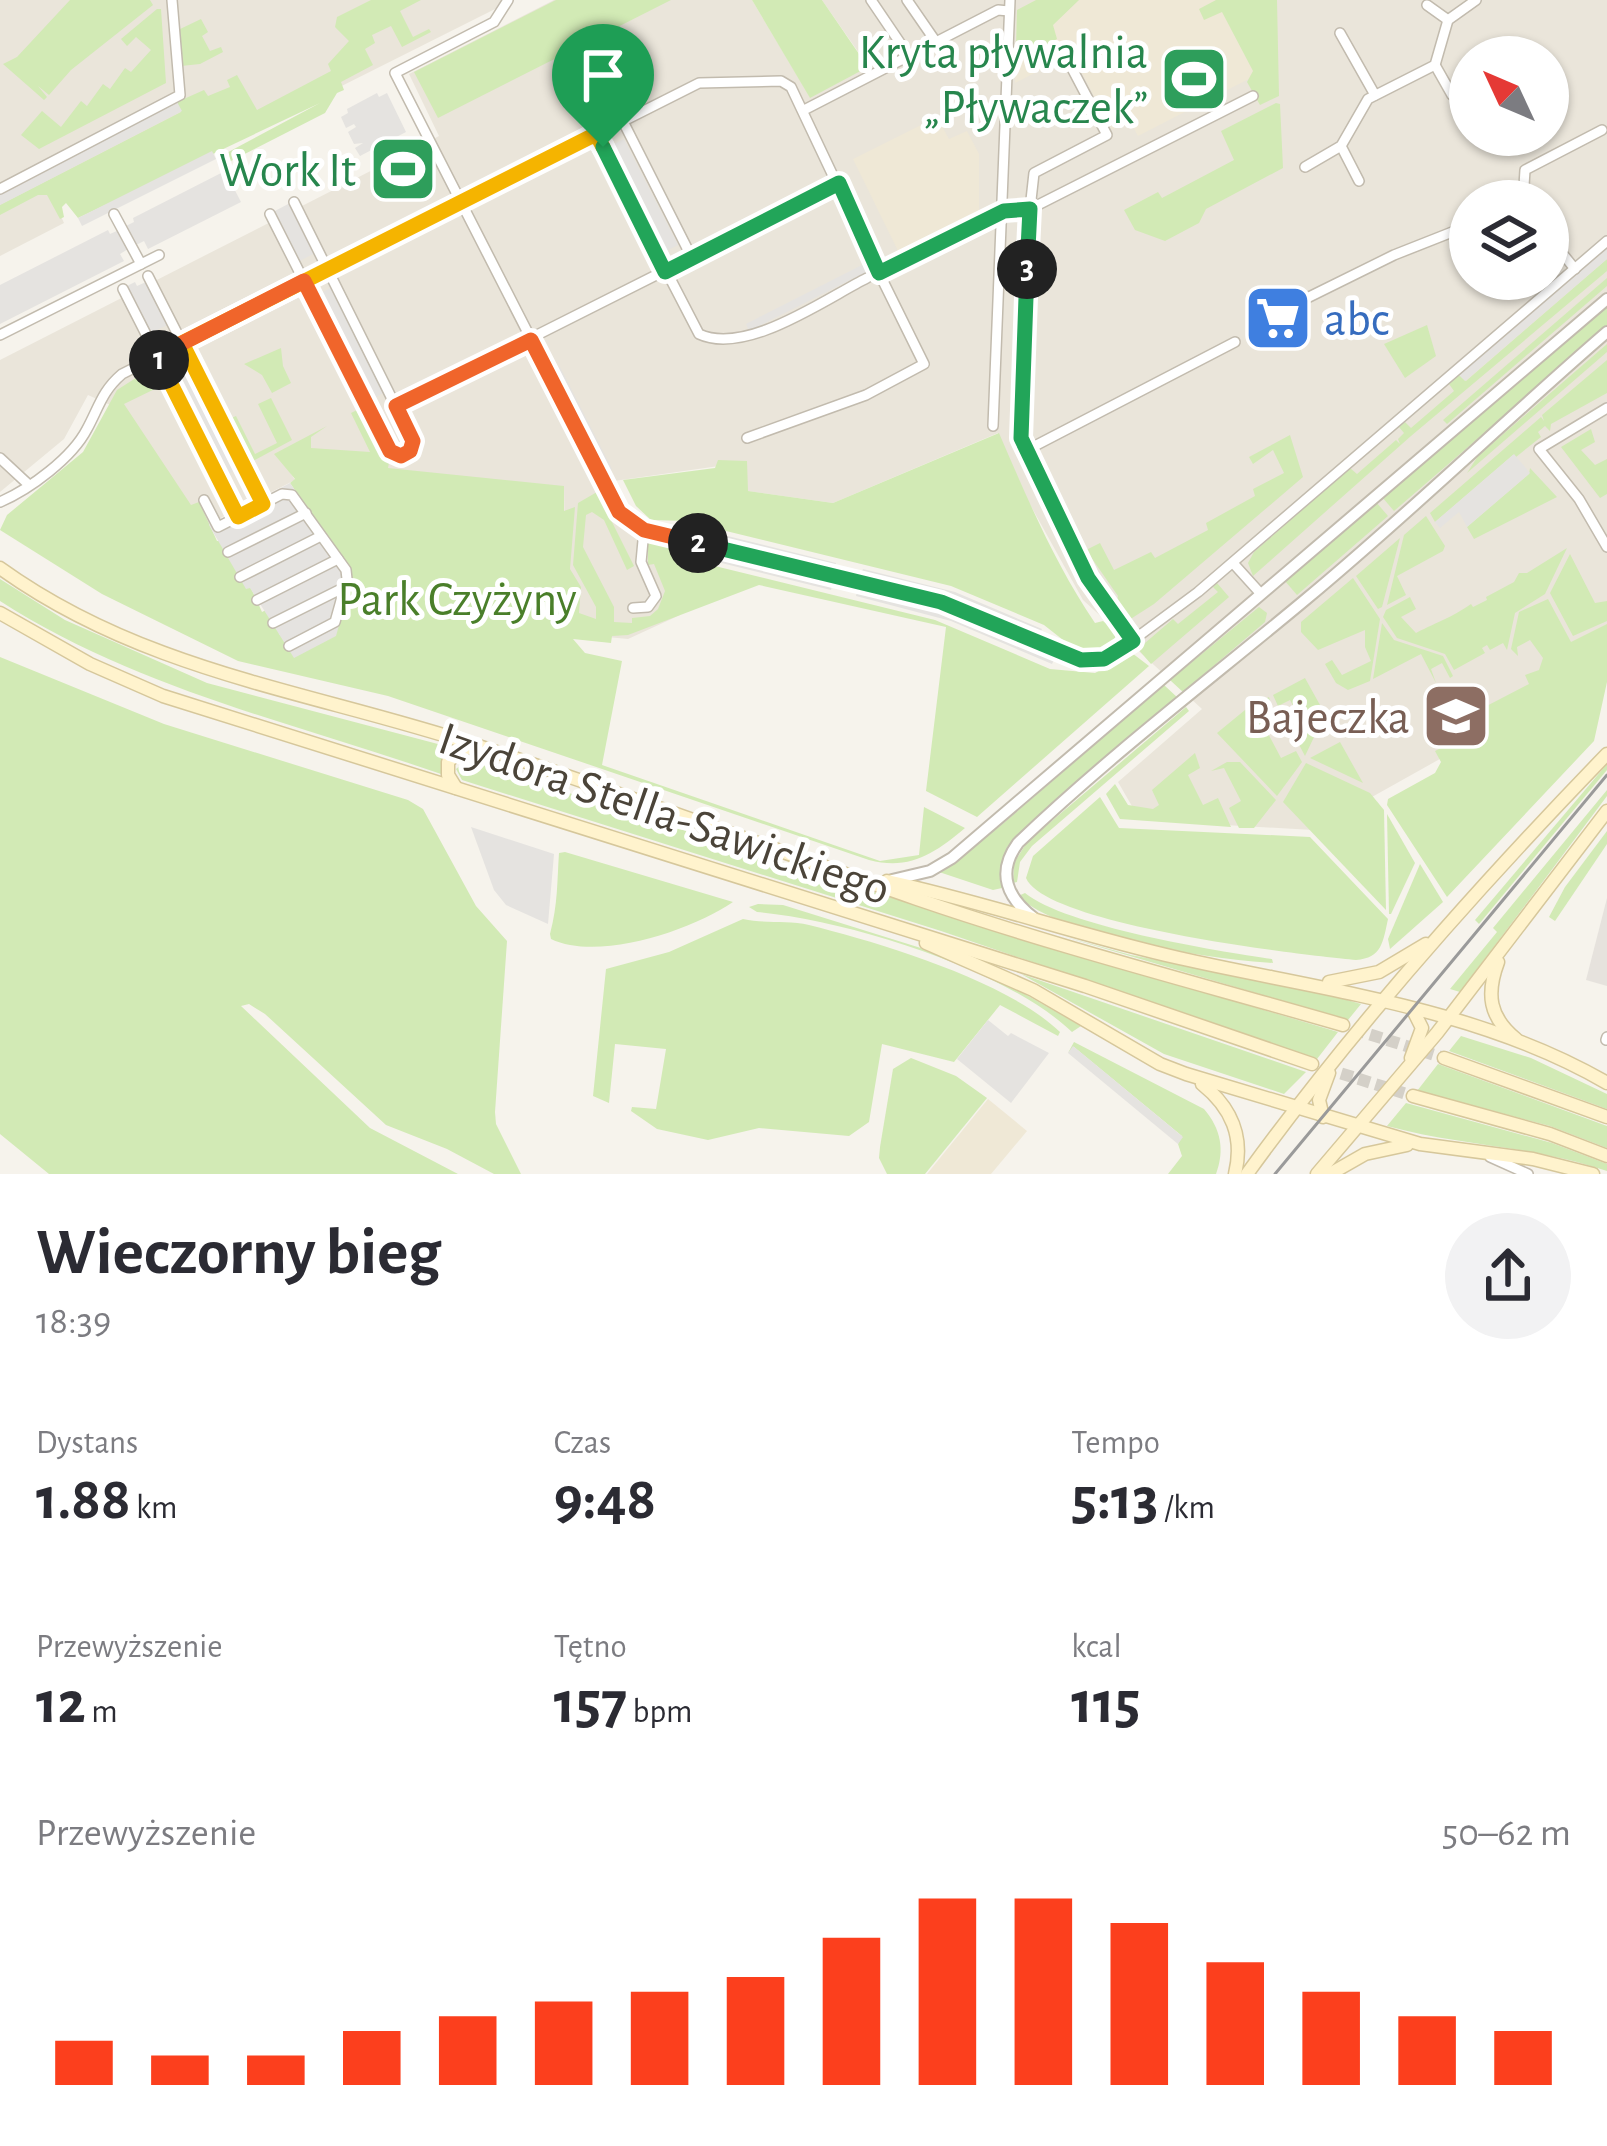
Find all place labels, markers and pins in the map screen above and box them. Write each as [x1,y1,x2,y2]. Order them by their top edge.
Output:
pin [552,24,654,147]
place label: Kryta pływalnia „Pływaczek” [859,30,1148,133]
sports icon: Kryta pływalnia „Pływaczek” [1159,44,1229,114]
sports icon: Work It [368,134,438,204]
place label: Work It [219,148,356,196]
pin: 3 [997,239,1057,299]
supermarket icon: abc [1243,283,1313,353]
place label: abc [1324,297,1389,345]
pin: 1 [129,330,189,390]
pin: 2 [668,513,728,573]
school or university icon: Bajeczka [1421,681,1491,751]
place label: Bajeczka [1246,695,1410,743]

